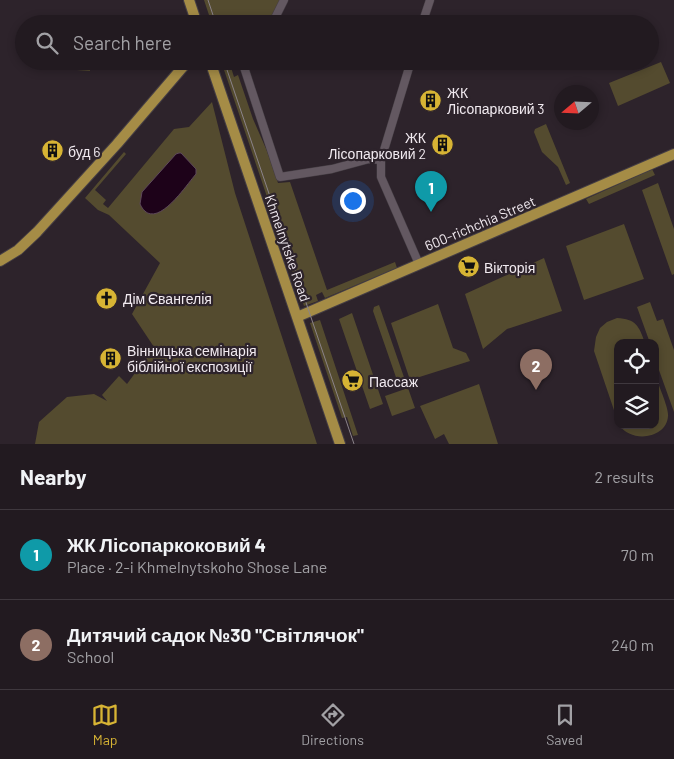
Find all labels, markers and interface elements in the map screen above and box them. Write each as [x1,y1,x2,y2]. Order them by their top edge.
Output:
search box [15,15,659,70]
icon: search [33,29,61,57]
text: Search here [73,31,172,54]
place label: ЖК Лісопарковий 3 [447,84,545,117]
north arrow [554,85,599,130]
building icon: ЖК Лісопарковий 3 [419,88,443,112]
place label: ЖК Лісопарковий 2 [328,129,427,162]
building icon: ЖК Лісопарковий 2 [430,133,454,157]
building icon: буд 6 [40,139,64,163]
place label: буд 6 [68,143,100,160]
pin: 1 [415,171,447,212]
your location [340,188,366,214]
street label: Khmelnytske Road [262,192,314,304]
street label: 600-richchia Street [422,192,538,254]
supermarket icon: Вікторія [456,255,480,279]
place label: Вікторія [484,259,535,276]
church icon: Дім Євангелія [95,286,119,310]
place label: Дім Євангелія [123,290,212,307]
map controls [614,339,659,429]
button: locate [614,339,659,384]
place label: Вінницька семінарія біблійної експозиції [127,342,257,375]
building icon: Вінницька семінарія біблійної експозиції [99,346,123,370]
pin: 2 [520,349,552,390]
supermarket icon: Пассаж [341,369,365,393]
place label: Пассаж [369,373,419,390]
button: layers [614,384,659,429]
text: Nearby [20,464,86,489]
text: 2 results [595,467,654,486]
text: ЖК Лісопаркоковий 4 [67,533,266,556]
text: 1 [33,545,39,564]
text: 70 m [621,545,654,564]
text: Place · 2-i Khmelnytskoho Shose Lane [67,557,327,576]
text: Дитячий садок №30 "Світлячок" [67,623,364,646]
text: 2 [32,635,40,654]
text: 240 m [611,635,654,654]
text: School [67,647,114,666]
tab: Map [91,701,119,748]
tab: Directions [301,701,364,748]
tab: Saved [546,701,583,748]

